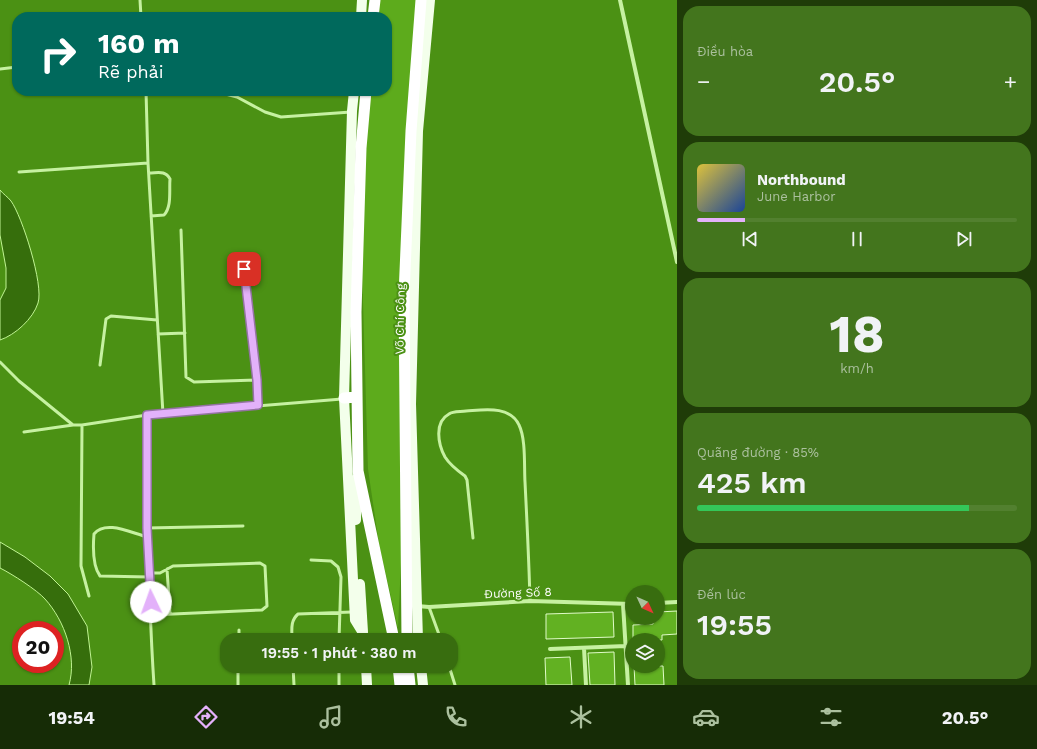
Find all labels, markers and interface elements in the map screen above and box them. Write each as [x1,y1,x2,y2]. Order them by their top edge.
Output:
text: 160 m [98,27,180,60]
icon: right [32,28,84,80]
text: Điều hòa [697,44,753,59]
text: Rẽ phải [98,61,164,82]
text: 20.5° [819,64,895,99]
text: − [697,69,710,94]
text: + [1004,69,1017,94]
text: Northbound [757,171,846,189]
text: June Harbor [757,189,836,204]
icon: previous [739,228,761,250]
icon: pause [846,228,868,250]
icon: next [953,228,975,250]
pin [227,252,261,286]
icon: arrive [233,258,255,280]
street label: Võ Chí Công [392,283,408,354]
text: 18 [829,304,885,365]
text: km/h [840,361,874,376]
text: Quãng đường · 85% [697,445,819,460]
text: 425 km [697,465,807,500]
position arrow [130,581,172,623]
street label: Đường Số 8 [484,585,552,601]
north arrow [625,585,665,625]
map controls [625,585,665,673]
text: Đến lúc [697,587,746,602]
text: 19:55 [697,607,772,642]
speed limit sign: 20 [12,621,64,673]
button: layers [625,633,665,673]
text: 19:55 · 1 phút · 380 m [261,644,417,662]
icon: directions [192,703,220,731]
icon: music [317,703,345,731]
icon: phone [442,703,470,731]
icon: climate [567,703,595,731]
icon: car [692,703,720,731]
icon: filters [817,703,845,731]
text: 19:54 [48,707,95,728]
text: 20.5° [942,707,988,728]

